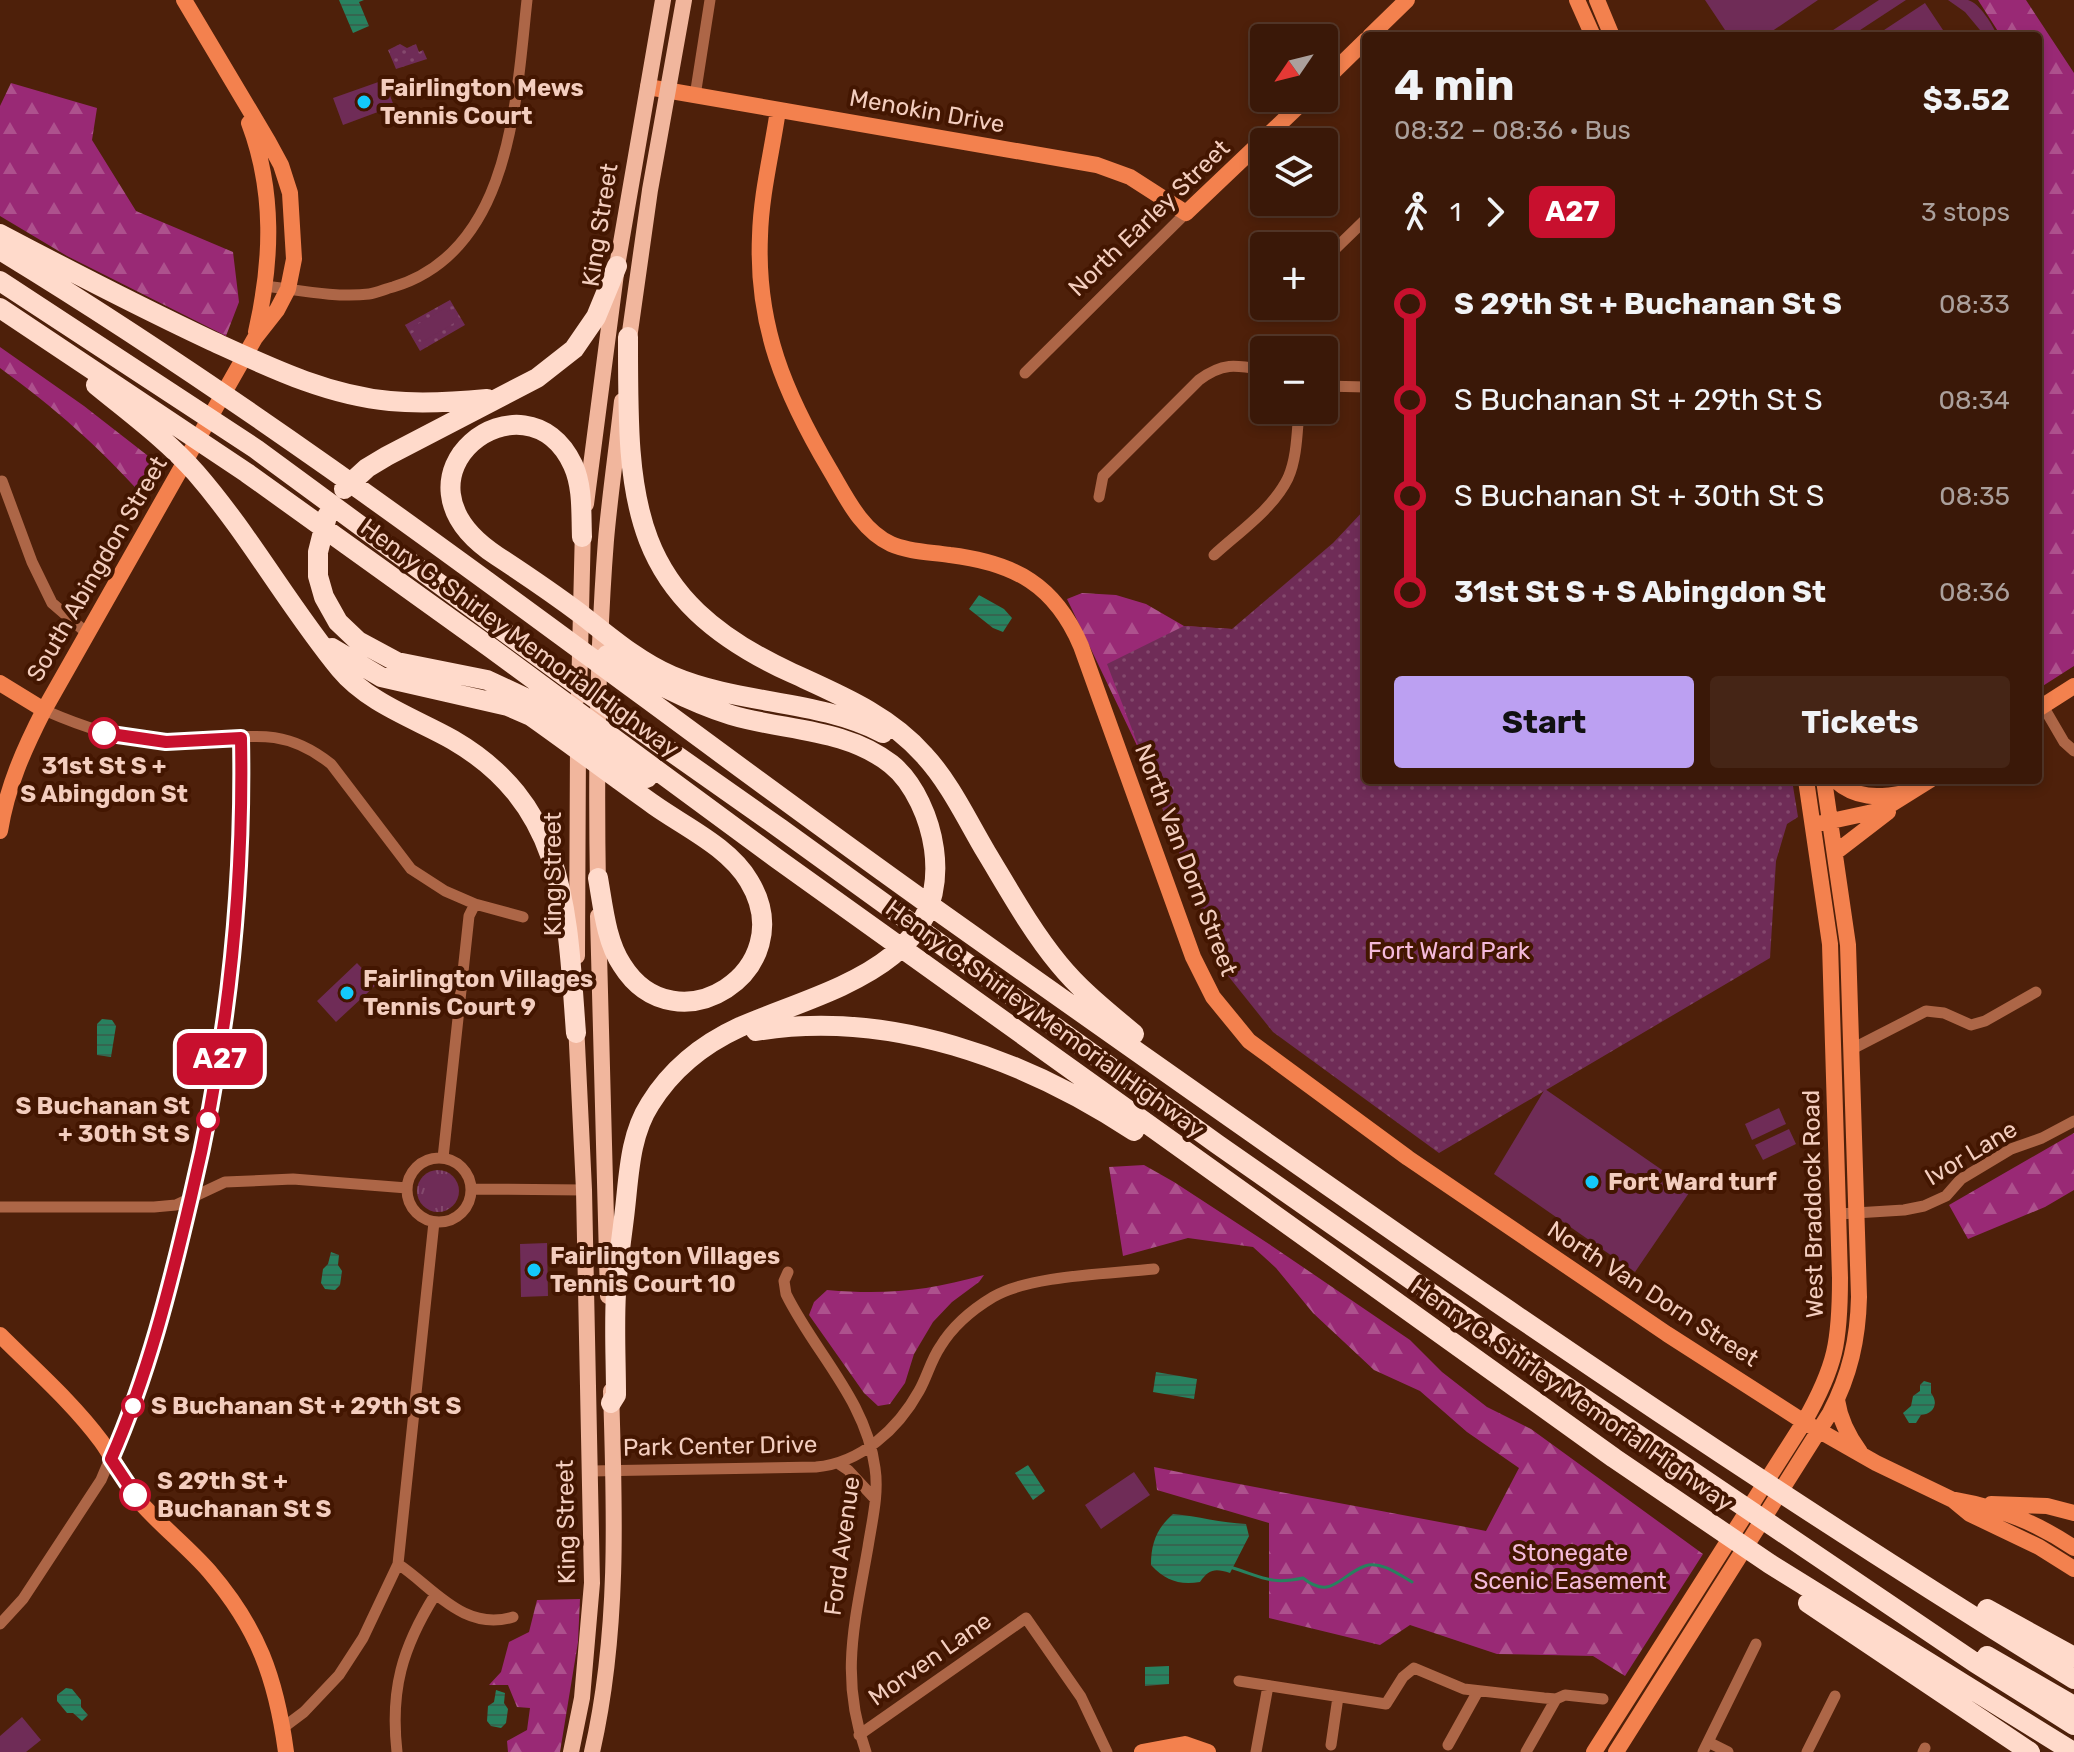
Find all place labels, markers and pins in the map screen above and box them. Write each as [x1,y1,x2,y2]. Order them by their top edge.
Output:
place label: Fairlington Mews Tennis Court [380,74,584,130]
marker: Fairlington Mews Tennis Court [355,93,373,111]
marker: 31st St S + S Abingdon St [89,718,119,748]
place label: 31st St S + S Abingdon St [20,752,188,808]
place label: Fairlington Villages Tennis Court 9 [363,965,593,1021]
marker: Fairlington Villages Tennis Court 9 [338,984,356,1002]
place label: S Buchanan St + 30th St S [16,1092,190,1148]
marker: S Buchanan St + 30th St S [197,1109,219,1131]
place label: Fort Ward turf [1608,1168,1777,1196]
marker: Fort Ward turf [1583,1173,1601,1191]
place label: Fairlington Villages Tennis Court 10 [550,1242,780,1298]
marker: Fairlington Villages Tennis Court 10 [525,1261,543,1279]
place label: S Buchanan St + 29th St S [151,1392,461,1420]
marker: S Buchanan St + 29th St S [122,1395,144,1417]
place label: S 29th St + Buchanan St S [157,1467,332,1523]
marker: S 29th St + Buchanan St S [120,1480,150,1510]

